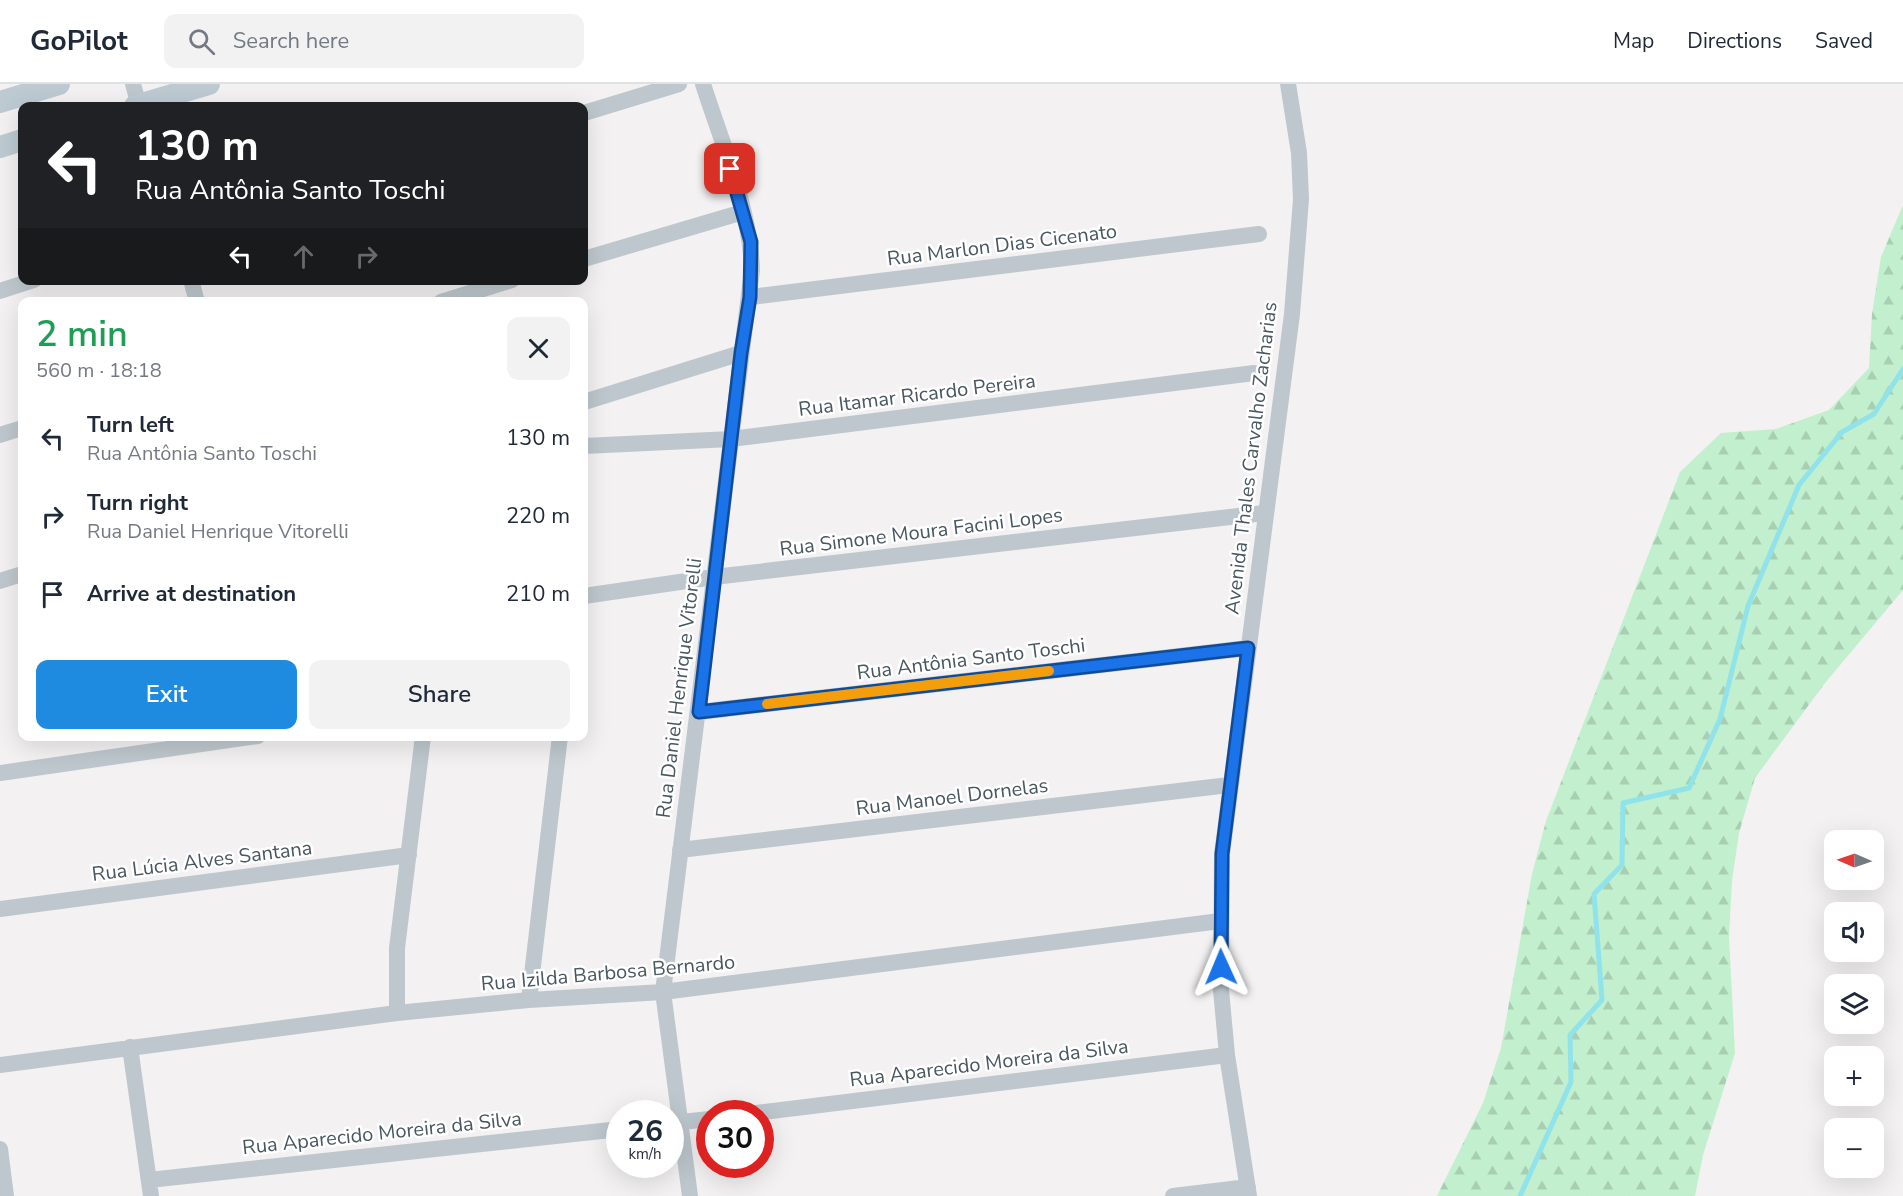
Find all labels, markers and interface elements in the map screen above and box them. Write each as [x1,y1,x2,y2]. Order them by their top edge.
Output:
search box [164,14,584,68]
text: GoPilot [30,22,128,60]
icon: search [185,25,218,58]
text: Search here [233,26,349,56]
text: Map [1613,27,1654,55]
text: Directions [1687,27,1782,55]
text: Saved [1815,27,1873,55]
text: 130 m [135,118,259,175]
icon: left [36,126,114,204]
pin [704,143,755,194]
icon: arrive [713,152,746,185]
text: Rua Antônia Santo Toschi [135,172,445,209]
street label: Rua Marlon Dias Cicenato [886,218,1118,272]
icon: left [224,240,257,273]
icon: ahead [287,240,320,273]
icon: right [350,240,383,273]
street label: Avenida Thales Carvalho Zacharias [1218,300,1284,616]
text: 2 min [36,310,128,359]
button: close [507,317,570,380]
text: 560 m · 18:18 [36,357,162,384]
street label: Rua Itamar Ricardo Pereira [797,367,1037,423]
text: Turn left [87,410,174,440]
icon: left [36,422,69,455]
text: 130 m [506,423,570,453]
text: Rua Antônia Santo Toschi [87,440,317,467]
text: Turn right [87,488,188,518]
icon: right [36,500,69,533]
text: 220 m [506,501,570,531]
street label: Rua Simone Moura Facini Lopes [778,501,1064,563]
text: Rua Daniel Henrique Vitorelli [87,518,349,545]
street label: Rua Daniel Henrique Vitorelli [650,556,708,820]
icon: arrive [36,578,69,611]
text: Arrive at destination [87,579,296,609]
text: 210 m [506,579,570,609]
street label: Rua Antônia Santo Toschi [855,632,1087,686]
button: Exit [36,660,297,729]
button: Share [309,660,570,729]
street label: Rua Manoel Dornelas [854,772,1050,822]
north arrow [1824,830,1884,890]
map controls [1824,830,1884,1178]
street label: Rua Lúcia Alves Santana [90,834,314,888]
button: sound [1824,902,1884,962]
position arrow [1189,935,1253,999]
street label: Rua Izilda Barbosa Bernardo [480,948,736,998]
button: layers [1824,974,1884,1034]
street label: Rua Aparecido Moreira da Silva [848,1032,1130,1094]
button: + [1824,1046,1884,1106]
speed limit sign: 30 [696,1100,774,1178]
street label: Rua Aparecido Moreira da Silva [241,1105,523,1161]
text: 26 [627,1111,663,1152]
button: − [1824,1118,1884,1178]
text: km/h [628,1144,662,1164]

